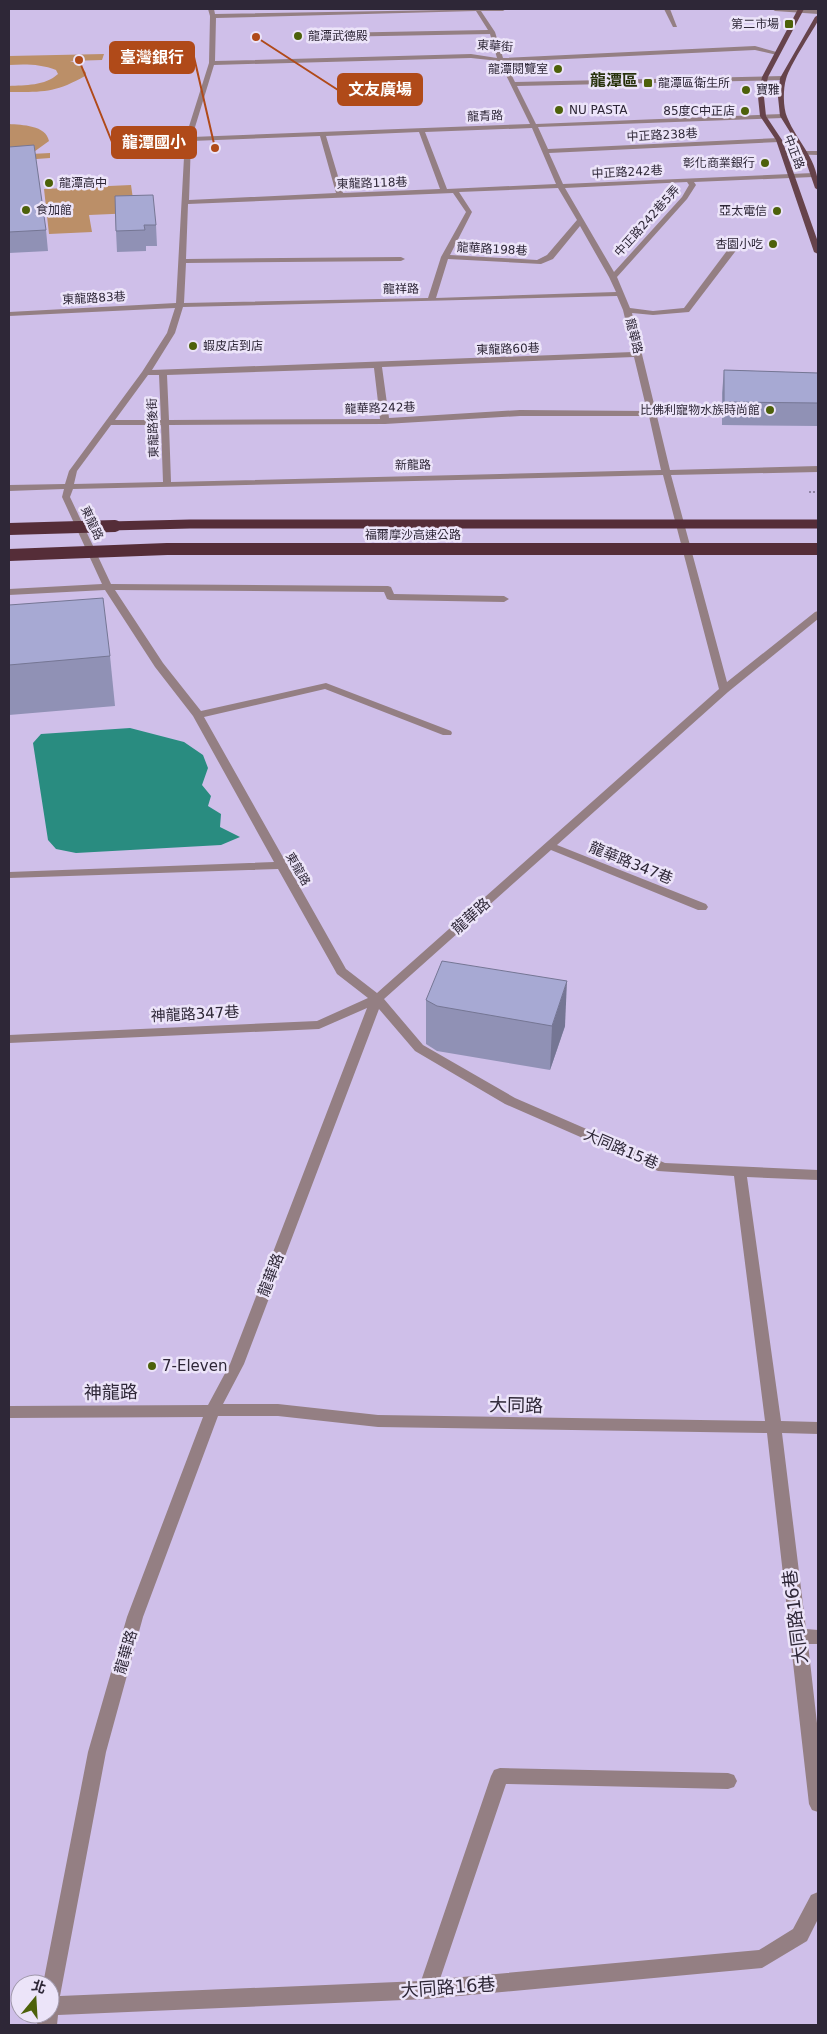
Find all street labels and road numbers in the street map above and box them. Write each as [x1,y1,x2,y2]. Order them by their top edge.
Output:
street label: 東華街 [477,38,513,54]
street label: 龍青路 [467,108,503,124]
street label: 中正路238巷 [626,126,698,144]
street label: 中正路 [781,133,807,171]
street label: 中正路242巷 [591,163,663,181]
street label: 東龍路118巷 [336,175,408,191]
street label: 中正路242巷5弄 [612,183,682,259]
street label: 龍華路198巷 [456,240,528,258]
street label: 龍祥路 [383,282,419,296]
street label: 東龍路83巷 [62,289,126,307]
street label: 龍華路 [623,317,645,355]
street label: 東龍路60巷 [476,341,540,357]
street label: 東龍路後街 [145,398,161,458]
street label: 龍華路242巷 [344,400,416,416]
street label: 新龍路 [395,458,431,472]
street label: 東龍路 [78,504,106,542]
street label: 福爾摩沙高速公路 [365,528,461,542]
street label: 龍華路347巷 [587,838,675,888]
street label: 東龍路 [283,850,313,888]
street label: 龍華路 [448,894,494,938]
street label: 神龍路347巷 [150,1003,240,1025]
street label: 大同路15巷 [581,1125,661,1173]
street label: 龍華路 [255,1251,287,1299]
street label: 神龍路 [84,1381,138,1403]
street label: 大同路 [489,1394,543,1416]
street label: 大同路16巷 [779,1569,811,1665]
street label: 龍華路 [111,1628,141,1676]
street label: 大同路16巷 [400,1973,496,2001]

